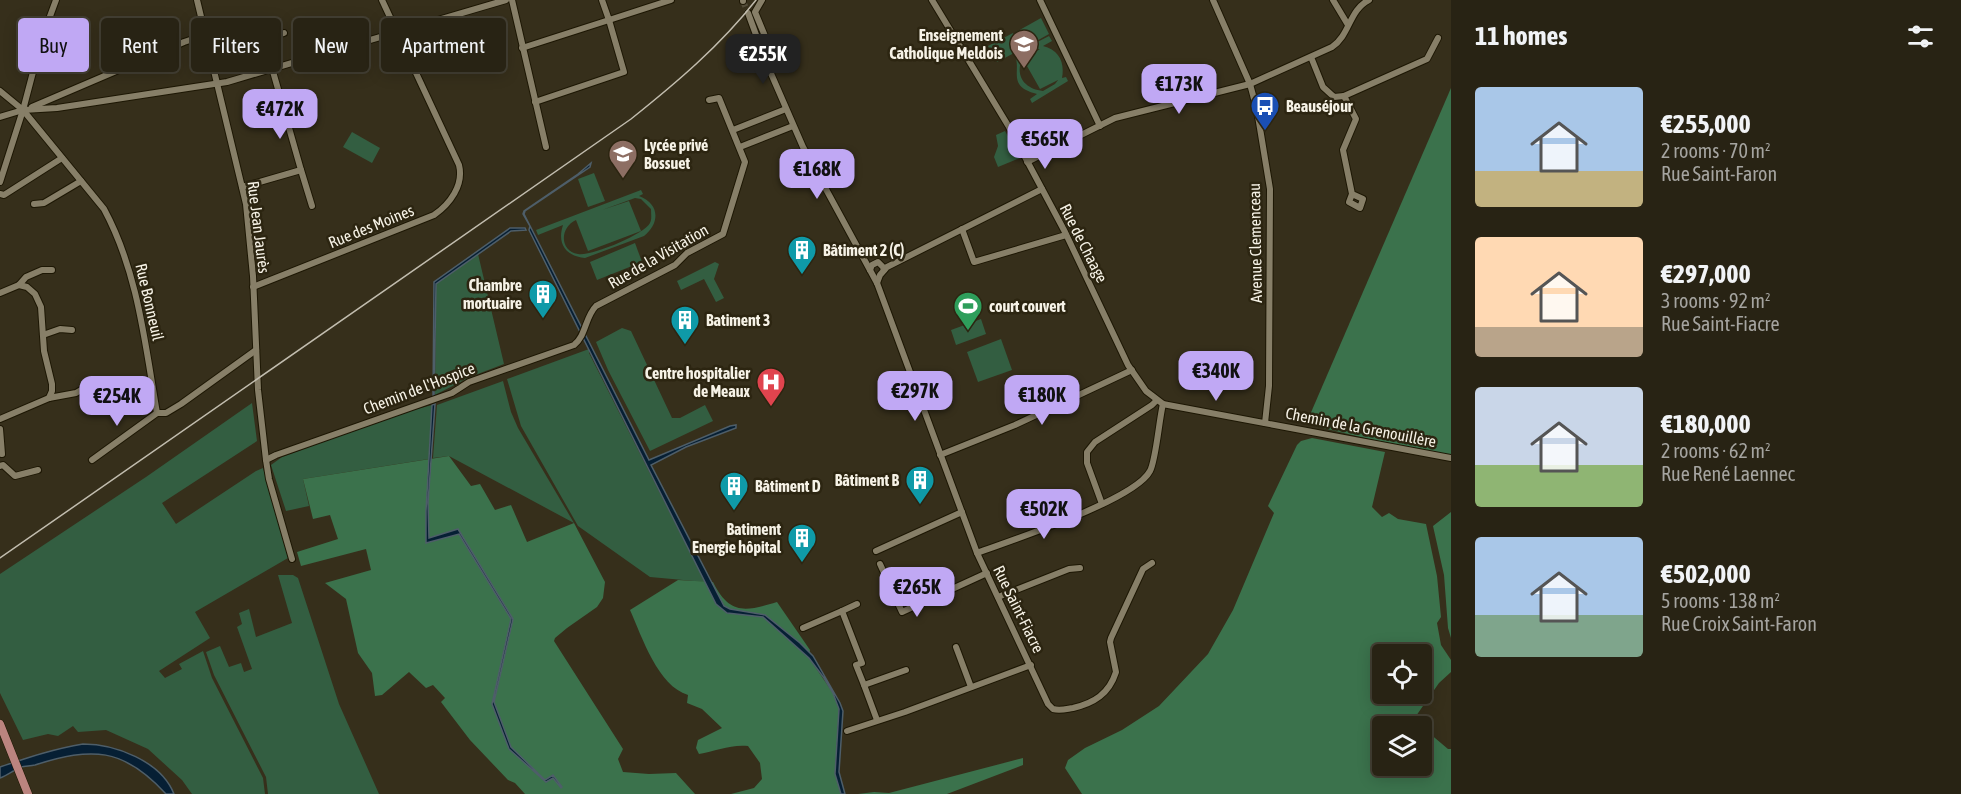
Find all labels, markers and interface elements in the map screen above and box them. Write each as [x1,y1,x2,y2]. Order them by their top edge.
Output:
chip: Buy [18,18,89,72]
chip: Rent [101,18,179,72]
chip: Filters [191,18,281,72]
chip: New [293,18,369,72]
chip: Apartment [381,18,506,72]
icon: filters [1904,20,1937,53]
text: 11 homes [1475,21,1568,51]
place label: Enseignement Catholique Meldois [889,26,1003,62]
school or university icon: Enseignement Catholique Meldois [1008,28,1040,70]
pin: €255K [721,34,805,85]
text: €255K [740,42,787,65]
pin: €173K [1137,64,1221,115]
text: €173K [1156,72,1203,95]
pin: €472K [238,89,322,140]
bus stop icon: Beauséjour [1249,90,1281,132]
text: €472K [257,97,304,120]
place label: Beauséjour [1286,97,1353,115]
text: €255,000 [1661,109,1751,139]
icon: home [1523,111,1595,183]
pin: €565K [1003,119,1087,170]
text: €565K [1022,127,1069,150]
place label: Lycée privé Bossuet [644,136,708,172]
school or university icon: Lycée privé Bossuet [607,138,639,180]
text: 2 rooms · 70 m² [1661,139,1771,162]
pin: €168K [775,149,859,200]
text: €168K [794,157,841,180]
text: Rue Saint-Faron [1661,162,1777,185]
street label: Rue Jean Jaurès [244,180,274,275]
street label: Avenue Clemenceau [1245,183,1265,303]
street label: Rue des Moines [326,201,417,251]
street label: Rue de Chaage [1056,201,1112,286]
street label: Rue de la Visitation [605,220,711,292]
building icon: Bâtiment 2 (C) [786,234,818,276]
place label: Bâtiment 2 (C) [823,241,904,259]
text: €297,000 [1661,259,1751,289]
icon: home [1523,261,1595,333]
street label: Rue Bonneuil [132,262,168,343]
place label: Chambre mortuaire [463,276,522,312]
building icon: Chambre mortuaire [527,278,559,320]
text: 3 rooms · 92 m² [1661,289,1771,312]
sports icon: court couvert [952,290,984,332]
place label: court couvert [989,297,1066,315]
building icon: Batiment 3 [669,304,701,346]
place label: Batiment 3 [706,311,770,329]
text: Rue Saint-Fiacre [1661,312,1780,335]
pin: €340K [1174,351,1258,402]
street label: Chemin de l'Hospice [361,358,478,419]
text: €340K [1193,359,1240,382]
place label: Centre hospitalier de Meaux [645,364,751,400]
hospital icon: Centre hospitalier de Meaux [755,366,787,408]
pin: €297K [873,371,957,422]
pin: €180K [1000,375,1084,426]
pin: €254K [75,376,159,427]
text: €297K [892,379,939,402]
text: €180K [1019,383,1066,406]
text: €254K [94,384,141,407]
street label: Chemin de la Grenouillère [1284,404,1438,450]
text: €180,000 [1661,409,1751,439]
icon: home [1523,411,1595,483]
text: 2 rooms · 62 m² [1661,439,1771,462]
text: Rue René Laennec [1661,462,1795,485]
building icon: Bâtiment B [904,464,936,506]
building icon: Bâtiment D [718,470,750,512]
place label: Bâtiment B [835,471,899,489]
place label: Bâtiment D [755,477,821,495]
pin: €502K [1002,489,1086,540]
text: €502K [1021,497,1068,520]
place label: Batiment Energie hôpital [692,520,782,556]
building icon: Batiment Energie hôpital [786,522,818,564]
text: €502,000 [1661,559,1751,589]
icon: home [1523,561,1595,633]
street label: Rue Saint-Fiacre [990,562,1048,656]
pin: €265K [875,567,959,618]
text: €265K [894,575,941,598]
text: 5 rooms · 138 m² [1661,589,1780,612]
text: Rue Croix Saint-Faron [1661,612,1817,635]
map controls [1372,644,1432,776]
button: locate [1372,644,1432,704]
button: layers [1372,716,1432,776]

